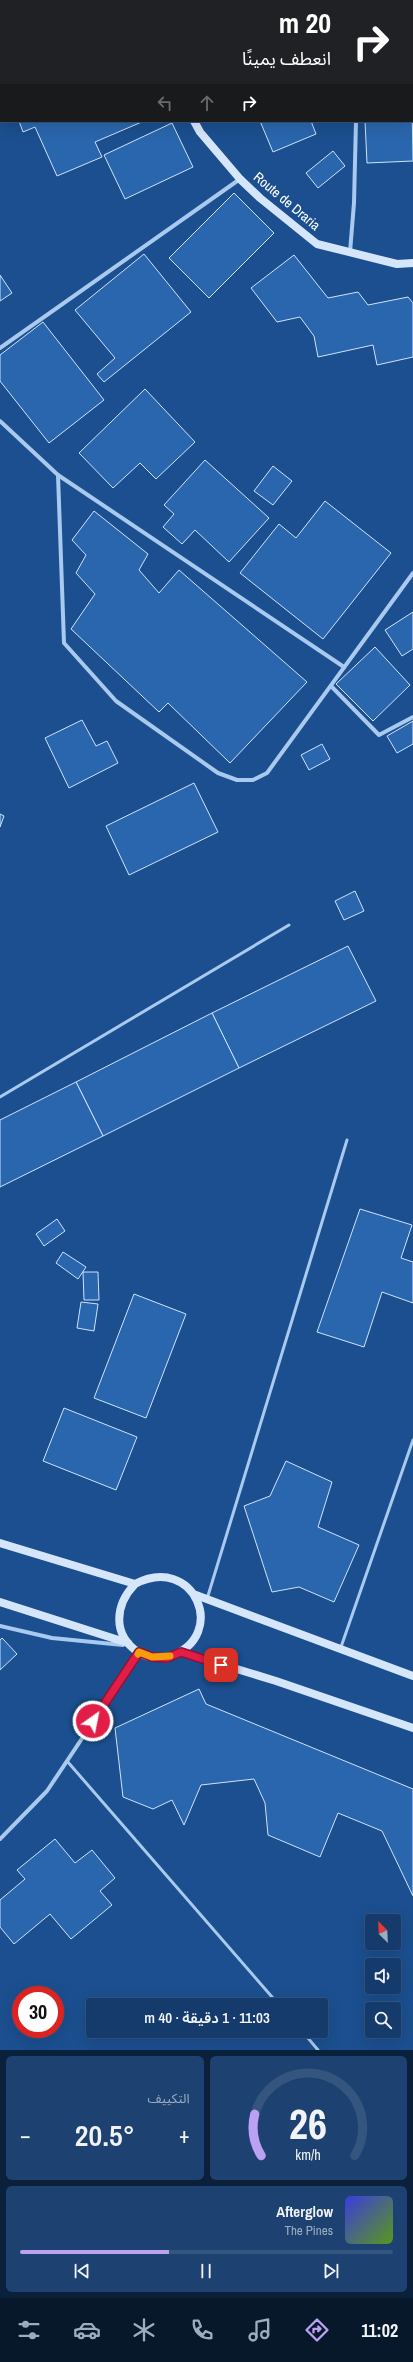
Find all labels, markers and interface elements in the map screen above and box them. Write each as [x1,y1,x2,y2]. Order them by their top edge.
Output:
text: 20 m [279,4,331,42]
icon: right [345,16,397,68]
text: انعطف يمينًا [242,46,331,71]
icon: left [154,92,176,114]
icon: ahead [196,92,218,114]
icon: right [238,92,260,114]
street label: Route de Draria [250,168,325,235]
pin [204,1648,238,1682]
icon: arrive [210,1654,232,1676]
position arrow [72,1700,114,1742]
north arrow [365,1914,401,1950]
map controls [365,1914,401,2038]
button: sound [365,1958,401,1994]
speed limit sign: 30 [12,1986,64,2038]
button: search [365,2002,401,2038]
text: 11:03 · 1 دقيقة · 40 m [144,2007,270,2028]
text: التكييف [148,2090,190,2107]
text: 26 [289,2096,327,2152]
text: 20.5° [75,2115,135,2155]
text: − [20,2120,31,2150]
text: + [179,2120,189,2150]
text: km/h [296,2145,321,2164]
text: Afterglow [276,2201,333,2222]
text: The Pines [284,2222,333,2239]
icon: previous [71,2260,93,2282]
icon: pause [195,2260,217,2282]
icon: next [320,2260,342,2282]
icon: filters [15,2316,43,2344]
icon: car [73,2316,101,2344]
icon: climate [130,2316,158,2344]
icon: phone [188,2316,216,2344]
icon: music [246,2316,274,2344]
icon: directions [303,2316,331,2344]
text: 11:02 [361,2318,398,2343]

